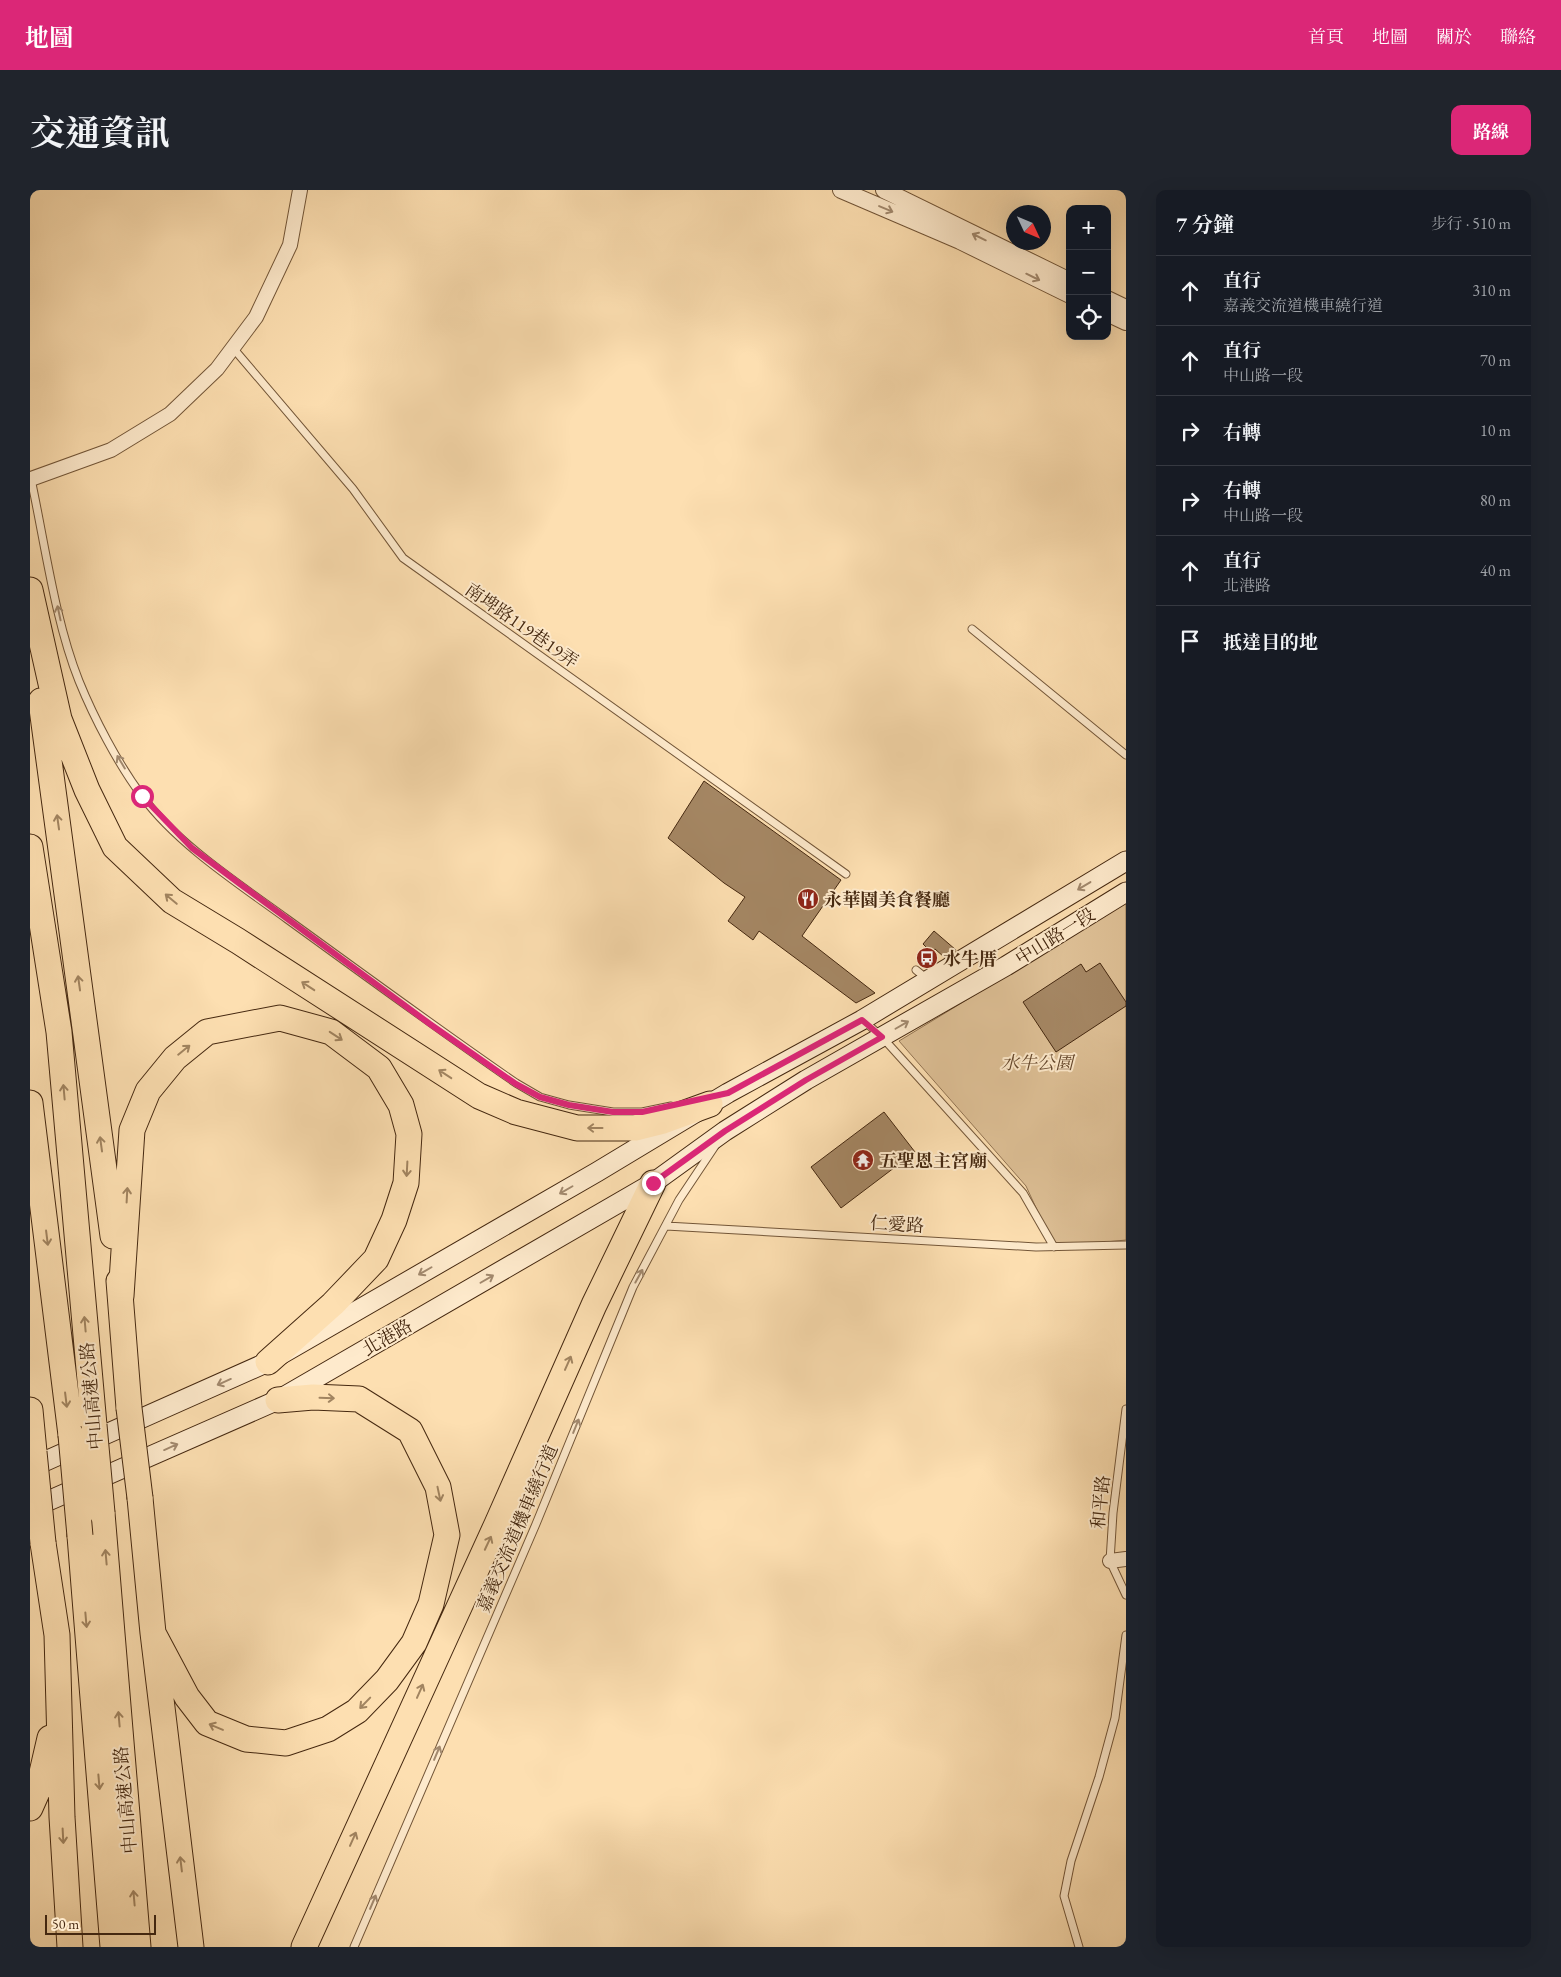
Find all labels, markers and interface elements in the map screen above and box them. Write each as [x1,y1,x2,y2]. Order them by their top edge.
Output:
text: 地圖 [25,22,73,53]
text: 首頁 [1308,25,1344,48]
text: 地圖 [1372,25,1408,48]
text: 關於 [1436,25,1472,48]
text: 聯絡 [1500,25,1536,48]
button: 路線 [1451,105,1531,155]
text: 交通資訊 [30,110,170,155]
one-way arrow [878,205,893,215]
north arrow [1006,205,1051,250]
map controls [1066,205,1111,340]
button: + [1066,205,1111,250]
text: 7 分鐘 [1176,211,1234,238]
text: 步行 · 510 m [1431,213,1511,234]
one-way arrow [971,231,986,241]
button: − [1066,250,1111,295]
text: 直行 [1223,268,1261,293]
one-way arrow [1025,273,1040,282]
icon: ahead [1176,277,1204,305]
text: 310 m [1472,280,1511,301]
button: locate [1066,295,1111,340]
text: 嘉義交流道機車繞行道 [1223,295,1383,316]
text: 直行 [1223,338,1261,363]
icon: ahead [1176,347,1204,375]
text: 70 m [1480,350,1511,371]
text: 中山路一段 [1223,365,1303,386]
icon: right [1176,417,1204,445]
text: 右轉 [1223,420,1261,445]
text: 10 m [1480,420,1511,441]
text: 右轉 [1223,478,1261,503]
icon: right [1176,487,1204,515]
text: 80 m [1480,490,1511,511]
text: 中山路一段 [1223,505,1303,526]
text: 直行 [1223,548,1261,573]
icon: ahead [1176,557,1204,585]
text: 40 m [1480,560,1511,581]
text: 北港路 [1223,575,1271,596]
street label: 南埤路119巷19弄 [461,577,583,673]
one-way arrow [54,605,63,621]
icon: arrive [1176,627,1204,655]
text: 抵達目的地 [1223,630,1318,655]
one-way arrow [116,756,126,770]
route start [131,785,154,808]
one-way arrow [53,814,63,830]
one-way arrow [1078,882,1092,892]
restaurant icon: 永華園美食餐廳 [796,887,820,911]
place label: 永華園美食餐廳 [824,888,950,911]
one-way arrow [164,893,177,904]
street label: 中山路一段 [1011,902,1099,970]
bus stop icon: 水牛厝 [915,946,939,970]
place label: 水牛厝 [943,947,997,970]
one-way arrow [74,975,84,991]
one-way arrow [301,981,315,991]
one-way arrow [894,1020,909,1030]
one-way arrow [328,1031,342,1041]
one-way arrow [177,1045,190,1056]
park label: 水牛公園 [1001,1051,1076,1074]
one-way arrow [438,1068,452,1078]
one-way arrow [59,1085,69,1101]
one-way arrow [587,1123,604,1133]
one-way arrow [96,1136,106,1152]
temple icon: 五聖恩主宮廟 [851,1148,875,1172]
place label: 五聖恩主宮廟 [879,1149,987,1172]
one-way arrow [402,1160,412,1177]
route end [642,1172,665,1195]
one-way arrow [559,1186,573,1196]
one-way arrow [122,1188,131,1204]
street label: 仁愛路 [869,1211,925,1237]
one-way arrow [42,1230,52,1246]
one-way arrow [418,1267,432,1277]
one-way arrow [634,1270,644,1284]
one-way arrow [479,1274,494,1283]
street label: 北港路 [358,1314,416,1360]
one-way arrow [80,1316,90,1332]
street label: 中山高速公路 [75,1341,107,1451]
one-way arrow [564,1356,574,1371]
one-way arrow [217,1378,232,1387]
one-way arrow [61,1391,71,1407]
one-way arrow [318,1393,335,1403]
one-way arrow [571,1419,581,1434]
street label: 嘉義交流道機車繞行道 [471,1441,563,1615]
one-way arrow [163,1442,178,1452]
street label: 和平路 [1086,1474,1114,1530]
one-way arrow [435,1486,445,1502]
one-way arrow [484,1536,494,1551]
one-way arrow [101,1549,110,1565]
one-way arrow [82,1612,91,1628]
one-way arrow [416,1684,426,1699]
one-way arrow [359,1697,371,1709]
one-way arrow [114,1711,124,1727]
one-way arrow [209,1721,224,1731]
street label: 中山高速公路 [109,1745,141,1855]
one-way arrow [433,1746,443,1761]
one-way arrow [95,1774,104,1790]
one-way arrow [58,1828,67,1844]
one-way arrow [349,1832,358,1847]
one-way arrow [176,1856,186,1872]
one-way arrow [129,1891,138,1907]
one-way arrow [369,1895,379,1910]
scale bar [45,1912,156,1935]
text: 50 m [52,1915,79,1933]

